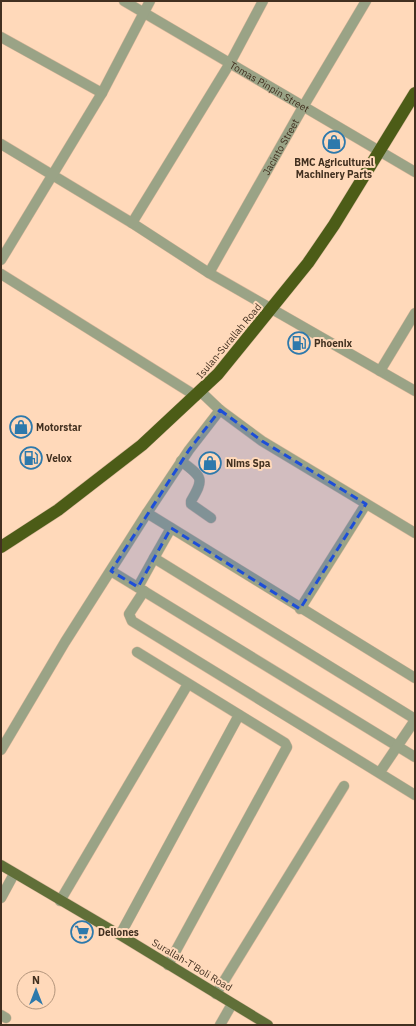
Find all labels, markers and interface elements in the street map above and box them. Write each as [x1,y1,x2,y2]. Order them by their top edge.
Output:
street label: Tomas Pinpin Street [228,58,312,115]
street label: Jacinto Street [259,116,302,177]
shop icon: BMC Agricultural Machinery Parts [321,129,347,155]
place label: BMC Agricultural Machinery Parts [294,156,374,181]
street label: Isulan-Surallah Road [194,301,264,381]
fuel station icon: Phoenix [286,330,312,356]
place label: Phoenix [314,337,353,350]
shop icon: Motorstar [8,414,34,440]
place label: Motorstar [36,421,82,434]
fuel station icon: Velox [18,445,44,471]
shop icon: Nims Spa [197,450,223,476]
place label: Velox [46,452,72,465]
place label: Nims Spa [226,457,271,470]
supermarket icon: Dellones [69,919,95,945]
place label: Dellones [98,926,139,939]
street label: Surallah-T'Boli Road [149,936,235,994]
north arrow [16,970,56,1010]
text: N [32,973,40,987]

